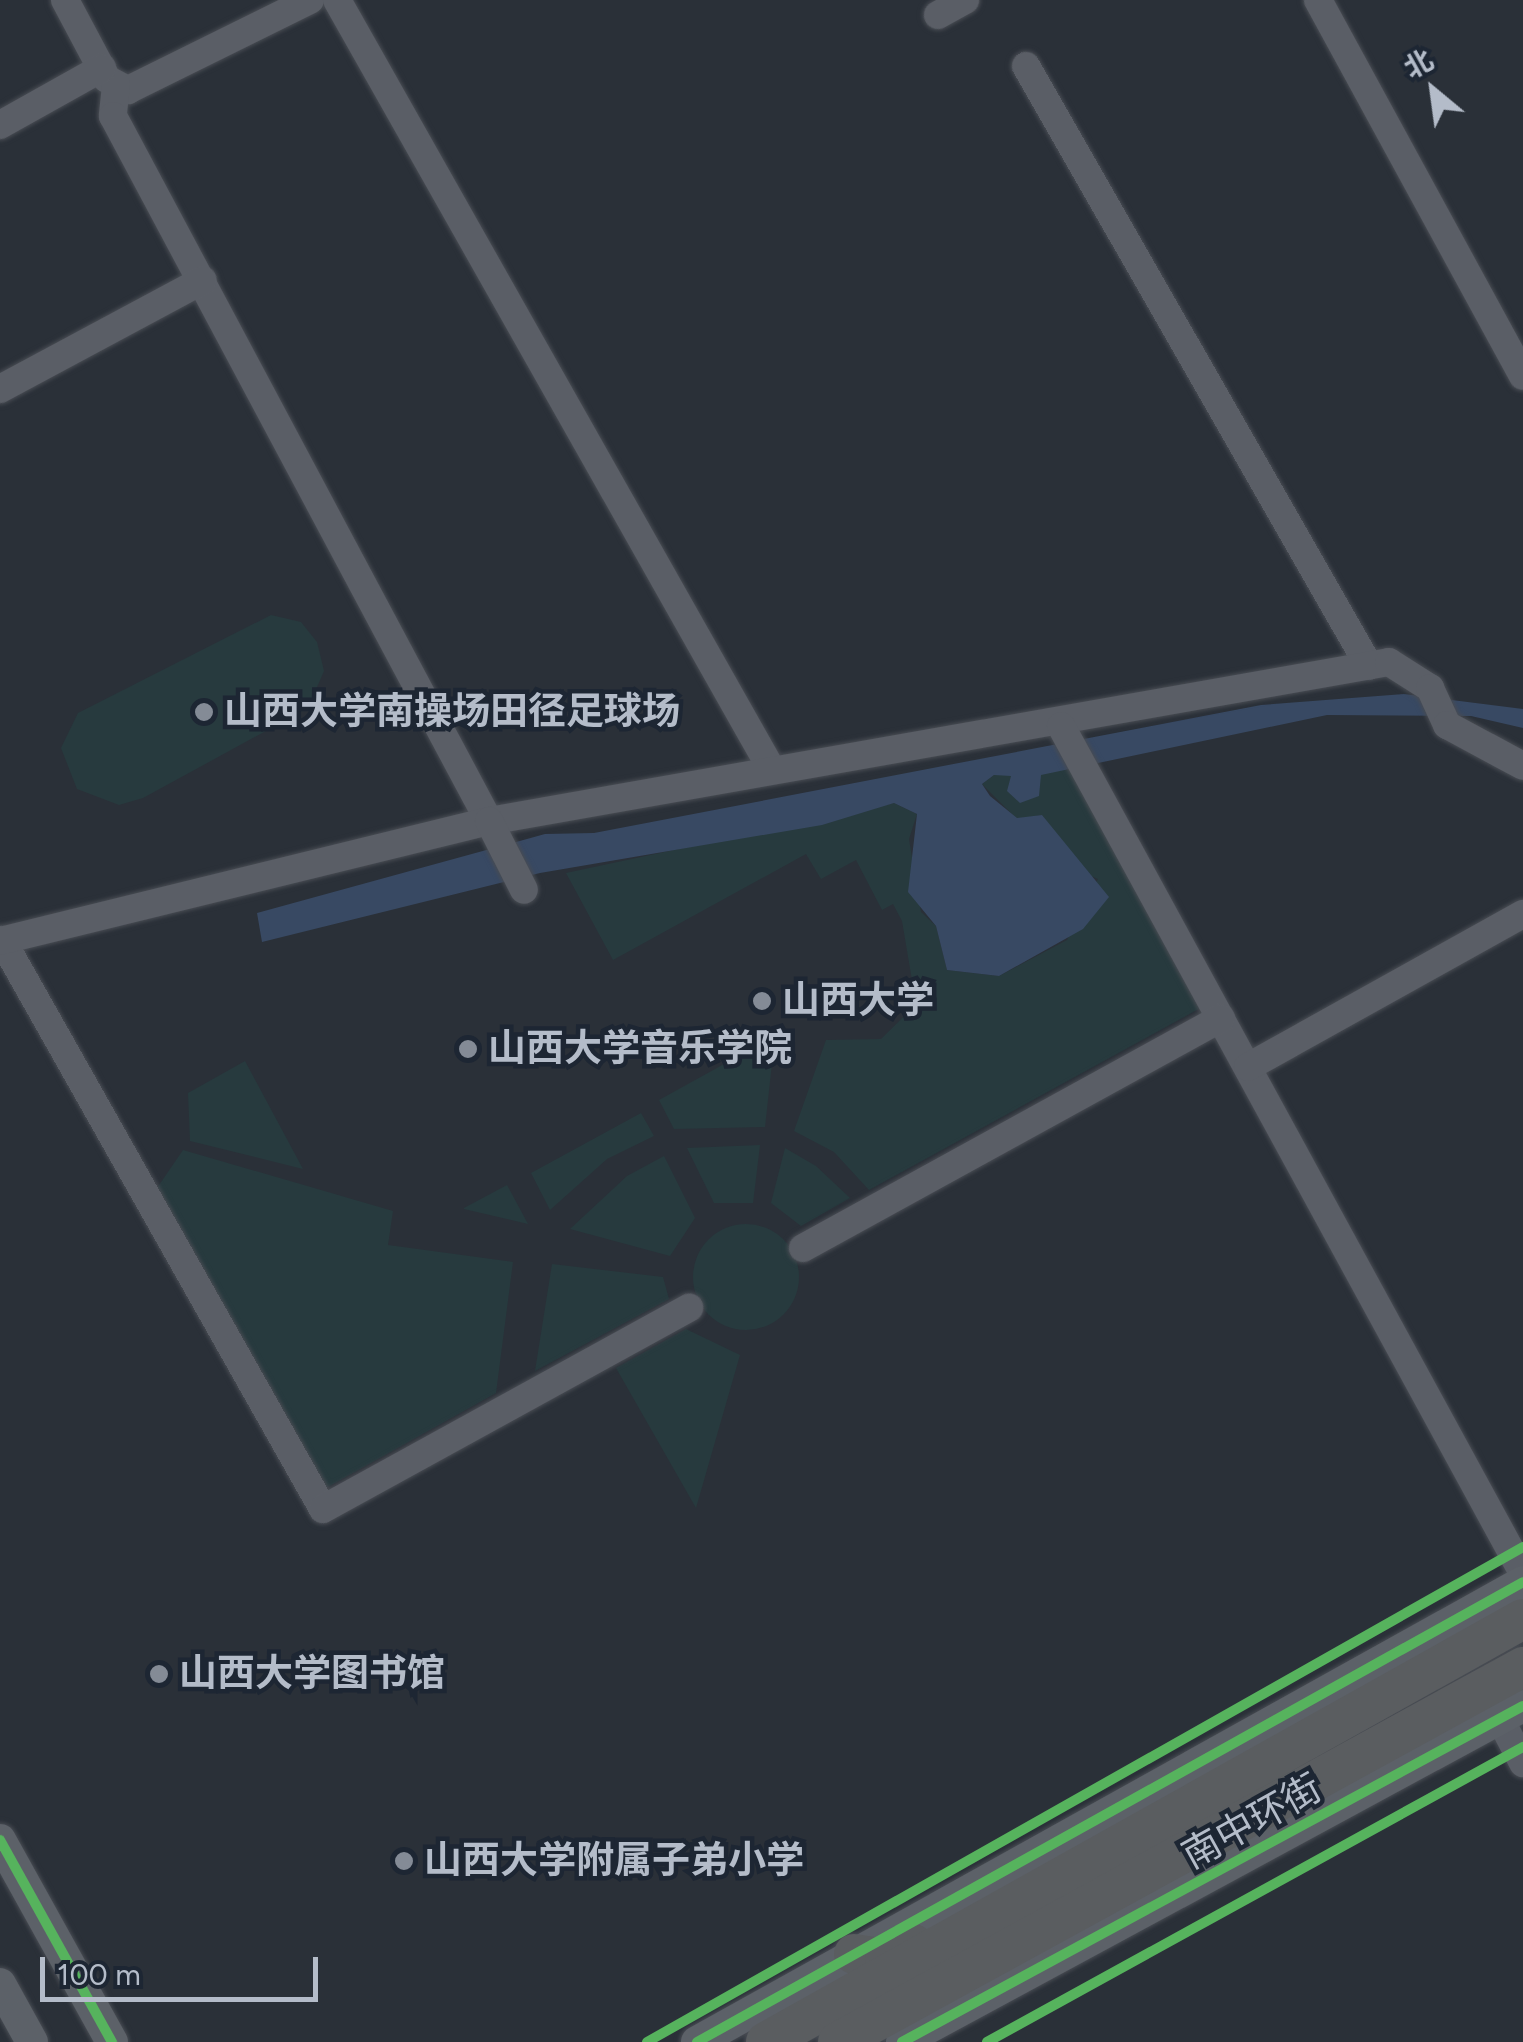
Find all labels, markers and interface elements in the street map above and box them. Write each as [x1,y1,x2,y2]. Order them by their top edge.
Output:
north arrow [1383,40,1483,140]
text: 北 [1398,42,1439,85]
place label: 山西大学南操场田径足球场 [224,689,680,735]
marker: 山西大学南操场田径足球场 [193,701,215,723]
place label: 山西大学 [782,978,934,1024]
marker: 山西大学 [751,990,773,1012]
place label: 山西大学音乐学院 [488,1026,792,1072]
marker: 山西大学音乐学院 [457,1038,479,1060]
place label: 山西大学图书馆 [179,1651,445,1697]
marker: 山西大学图书馆 [148,1663,170,1685]
street label: 南中环街 [1174,1765,1330,1879]
place label: 山西大学附属子弟小学 [424,1838,804,1884]
marker: 山西大学附属子弟小学 [393,1850,415,1872]
scale bar [45,1937,322,1999]
text: 100 m [57,1956,141,1993]

